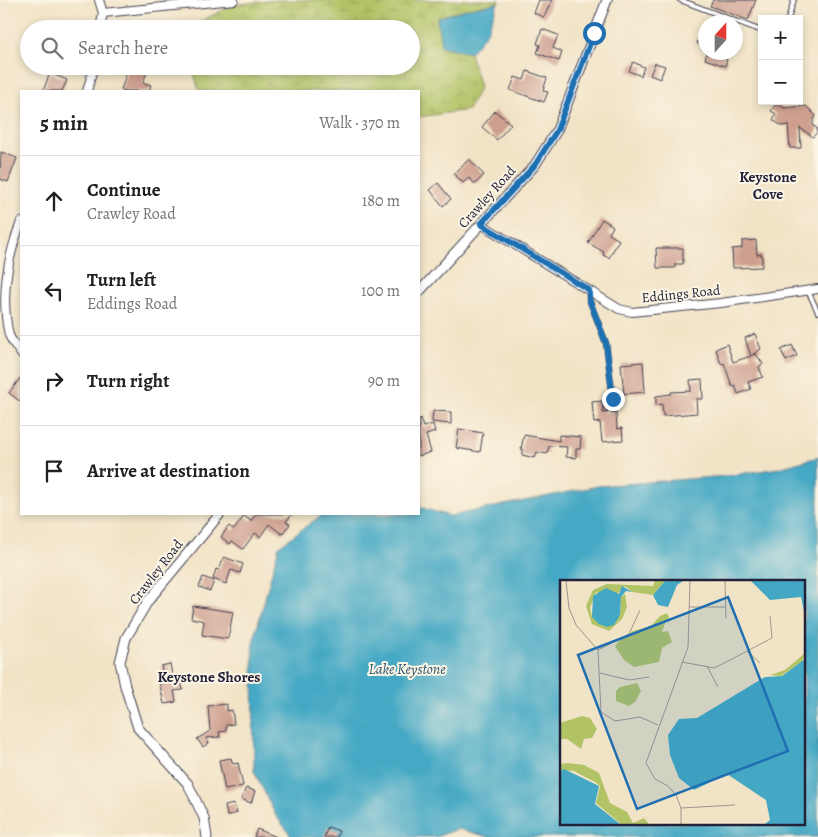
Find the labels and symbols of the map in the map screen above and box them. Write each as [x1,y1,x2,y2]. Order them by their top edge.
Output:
north arrow [698,15,743,60]
route start [583,22,606,45]
street label: Crawley Road [454,161,520,232]
district label: Keystone Cove [739,167,797,204]
street label: Eddings Road [641,280,722,308]
route end [602,388,625,411]
street label: Crawley Road [125,535,188,608]
inset map [560,580,806,824]
water label: Lake Keystone [368,659,446,679]
district label: Keystone Shores [158,667,261,687]

